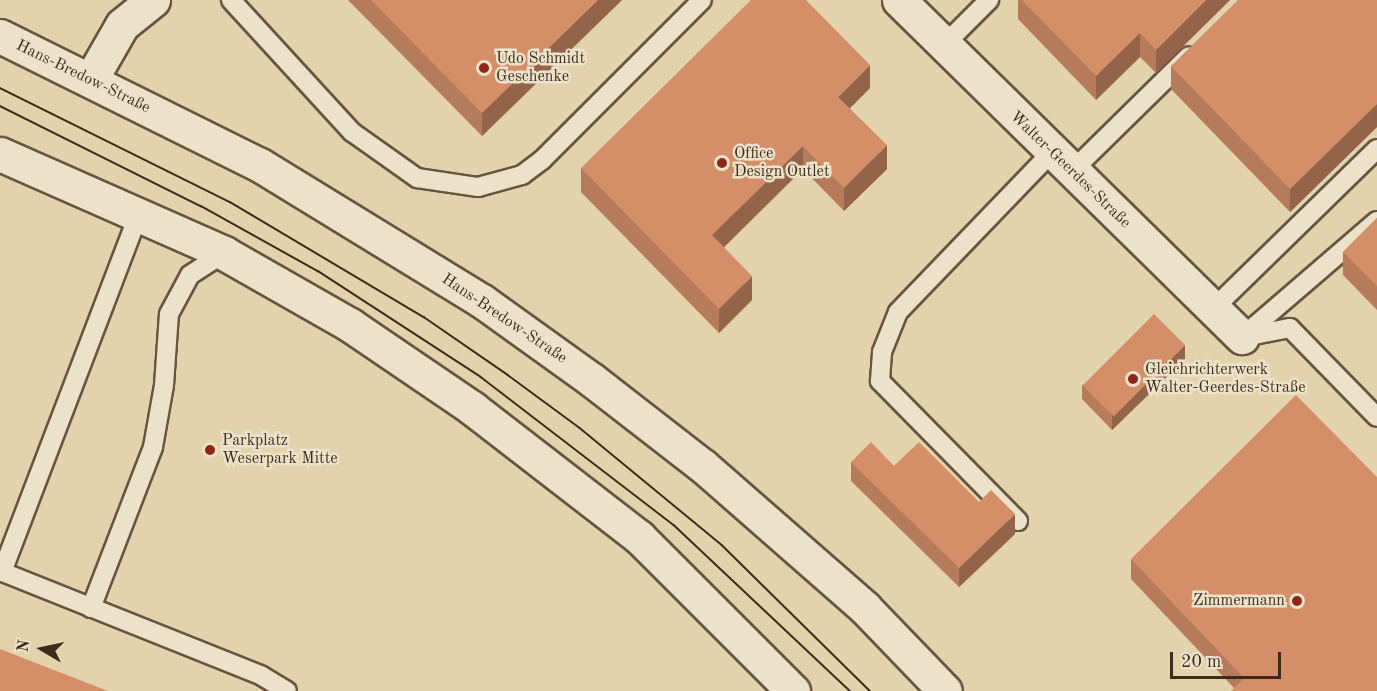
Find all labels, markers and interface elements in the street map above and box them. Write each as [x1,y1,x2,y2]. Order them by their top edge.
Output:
street label: Hans-Bredow-Straße [13,36,153,118]
place label: Udo Schmidt Geschenke [496,49,585,87]
marker: Udo Schmidt Geschenke [477,61,491,75]
street label: Walter-Geerdes-Straße [1006,107,1134,233]
place label: Office Design Outlet [734,144,829,182]
marker: Office Design Outlet [715,156,729,170]
street label: Hans-Bredow-Straße [438,270,570,368]
place label: Gleichrichterwerk Walter-Geerdes-Straße [1145,360,1306,398]
marker: Gleichrichterwerk Walter-Geerdes-Straße [1126,372,1140,386]
place label: Parkplatz Weserpark Mitte [222,431,338,469]
marker: Parkplatz Weserpark Mitte [203,443,217,457]
place label: Zimmermann [1193,591,1285,611]
marker: Zimmermann [1290,594,1304,608]
north arrow [12,619,72,679]
text: N [15,639,33,653]
scale bar [1173,640,1284,678]
text: 20 m [1181,653,1221,671]

